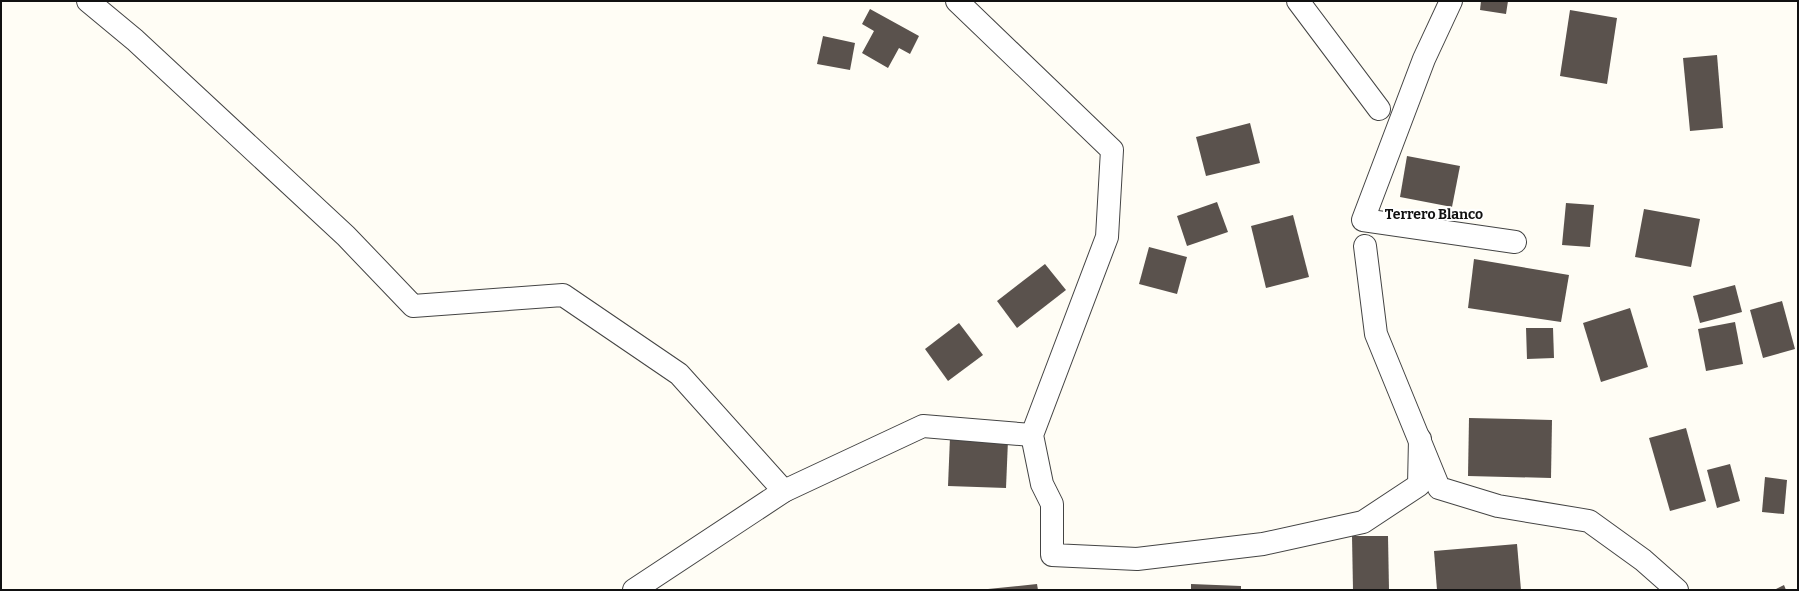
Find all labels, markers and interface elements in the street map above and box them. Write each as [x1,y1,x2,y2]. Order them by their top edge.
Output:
district label: Terrero Blanco [1385,206,1483,223]

